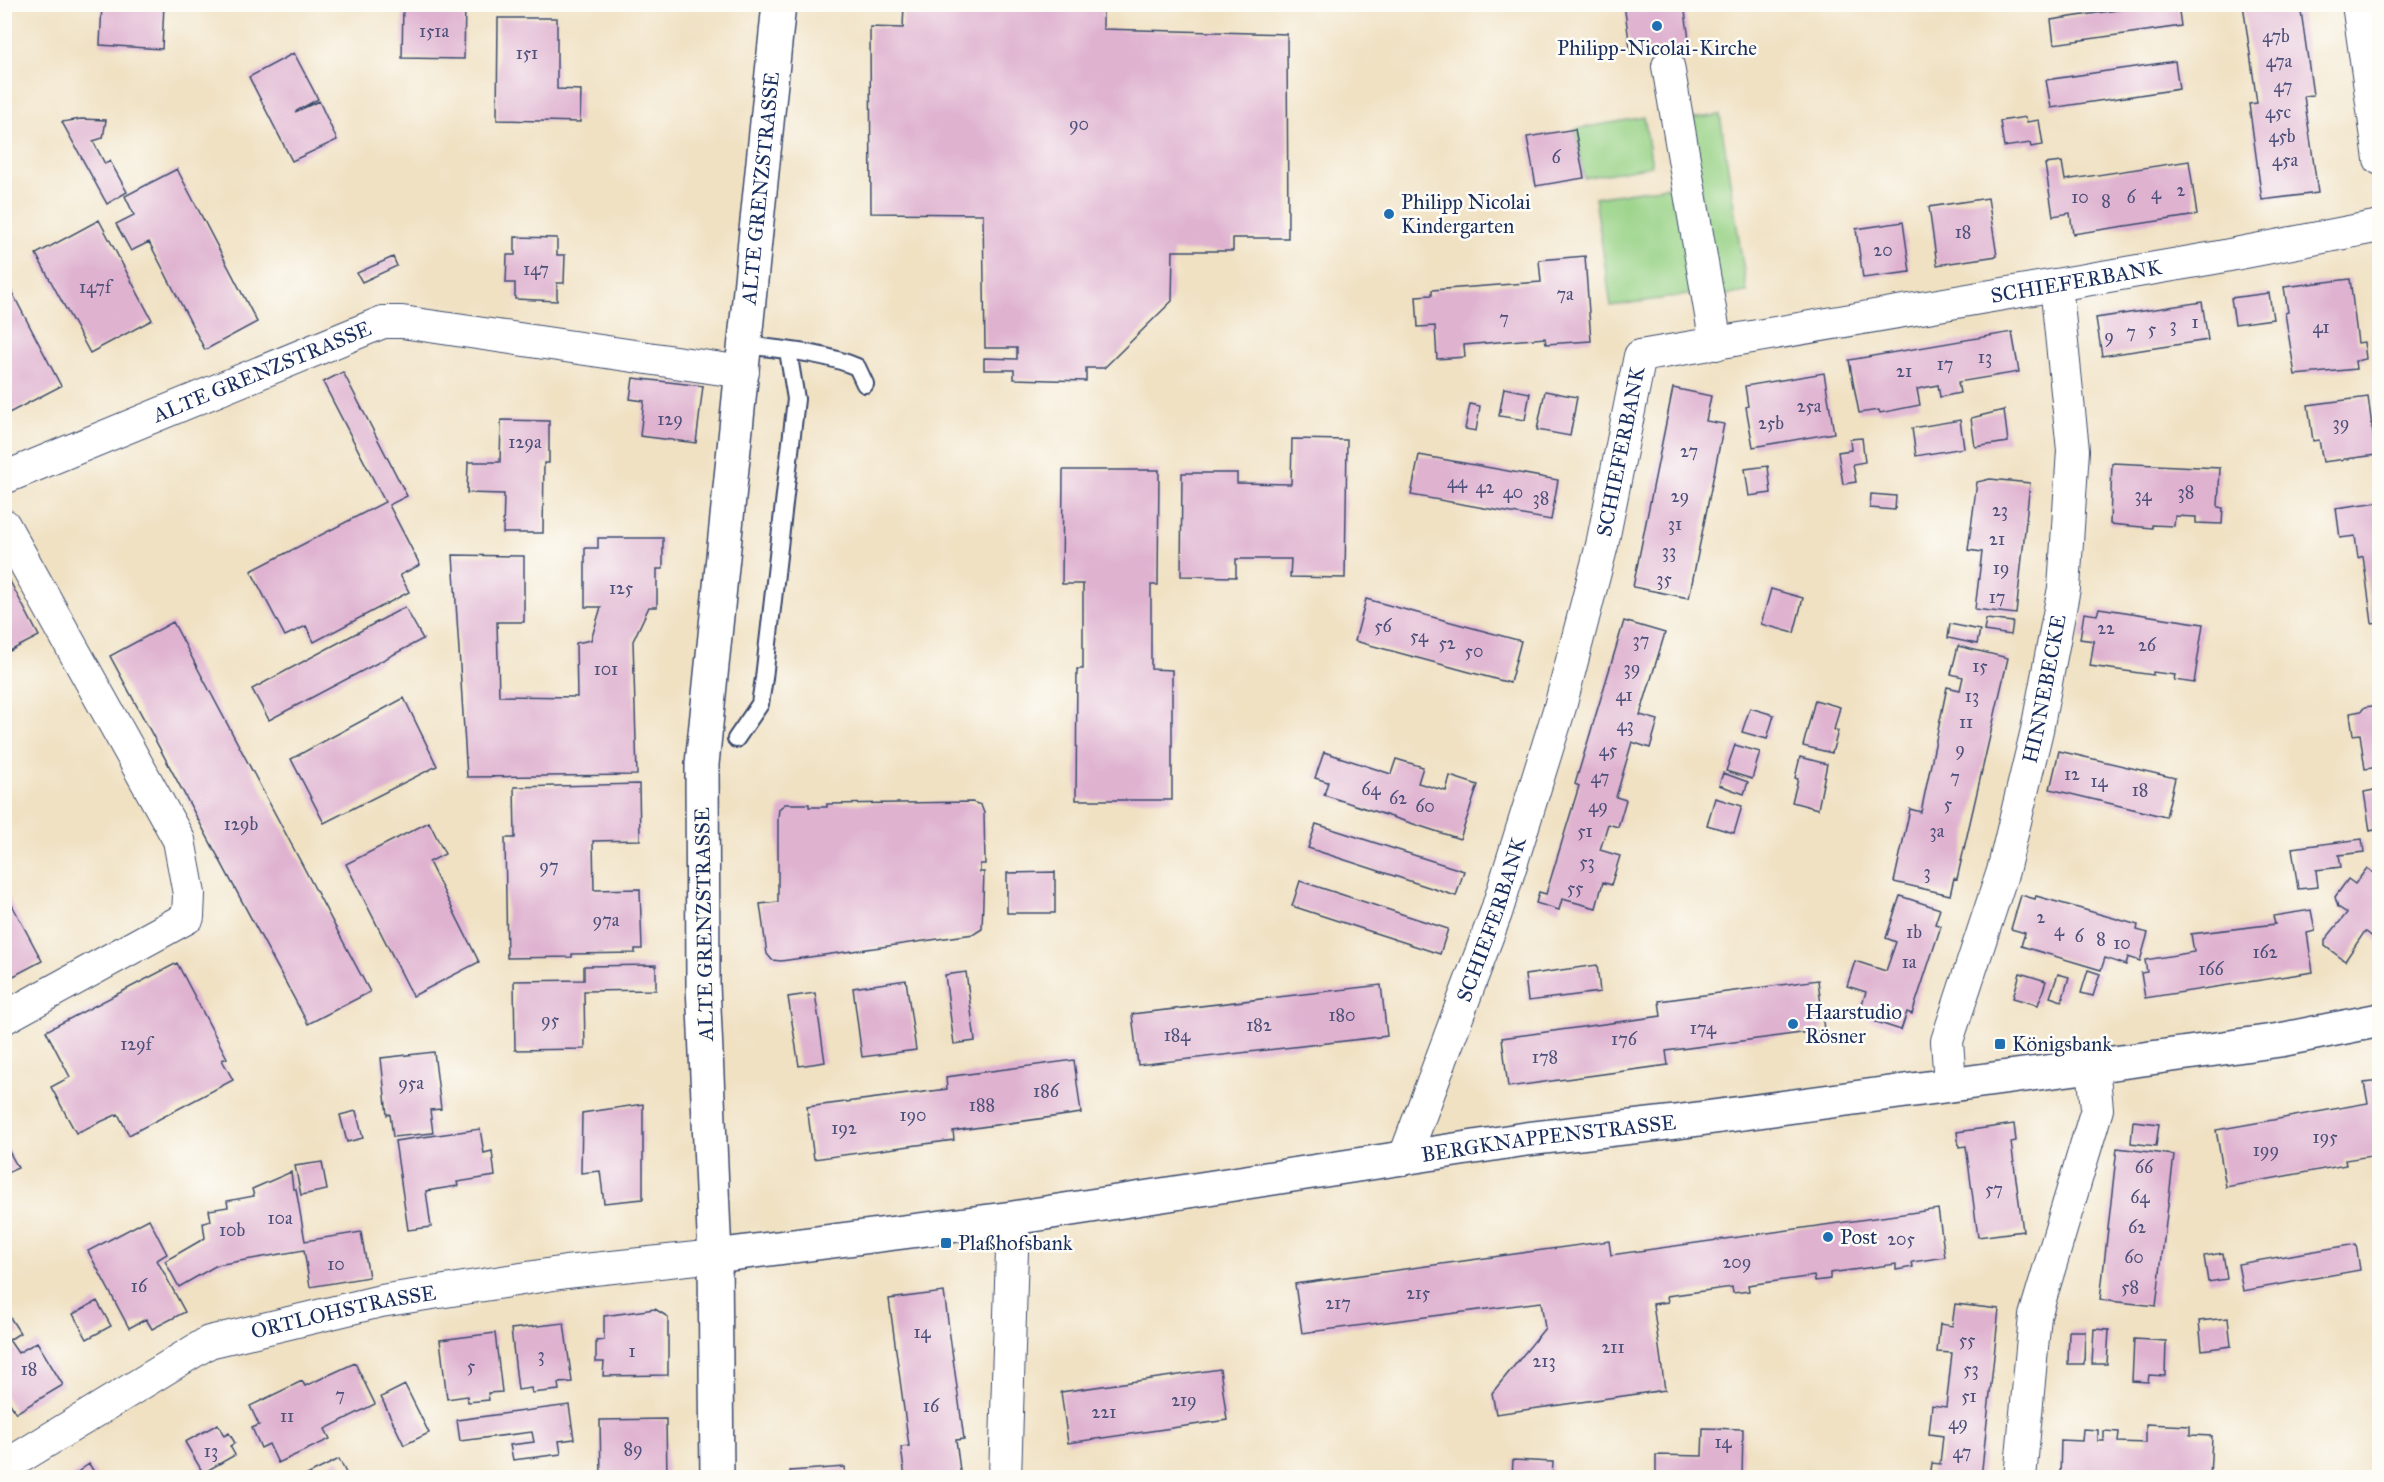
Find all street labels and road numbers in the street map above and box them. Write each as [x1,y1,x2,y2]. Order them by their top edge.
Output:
street label: ALTE GRENZSTRASSE [736,71,785,307]
street label: SCHIEFERBANK [1989,254,2165,309]
street label: ALTE GRENZSTRASSE [148,315,375,429]
street label: SCHIEFERBANK [1591,363,1651,539]
street label: HINNEBECKE [2016,612,2072,766]
street label: ALTE GRENZSTRASSE [689,807,719,1042]
street label: SCHIEFERBANK [1451,833,1532,1006]
street label: BERGKNAPPENSTRASSE [1419,1109,1677,1168]
street label: ORTLOHSTRASSE [248,1280,438,1345]

